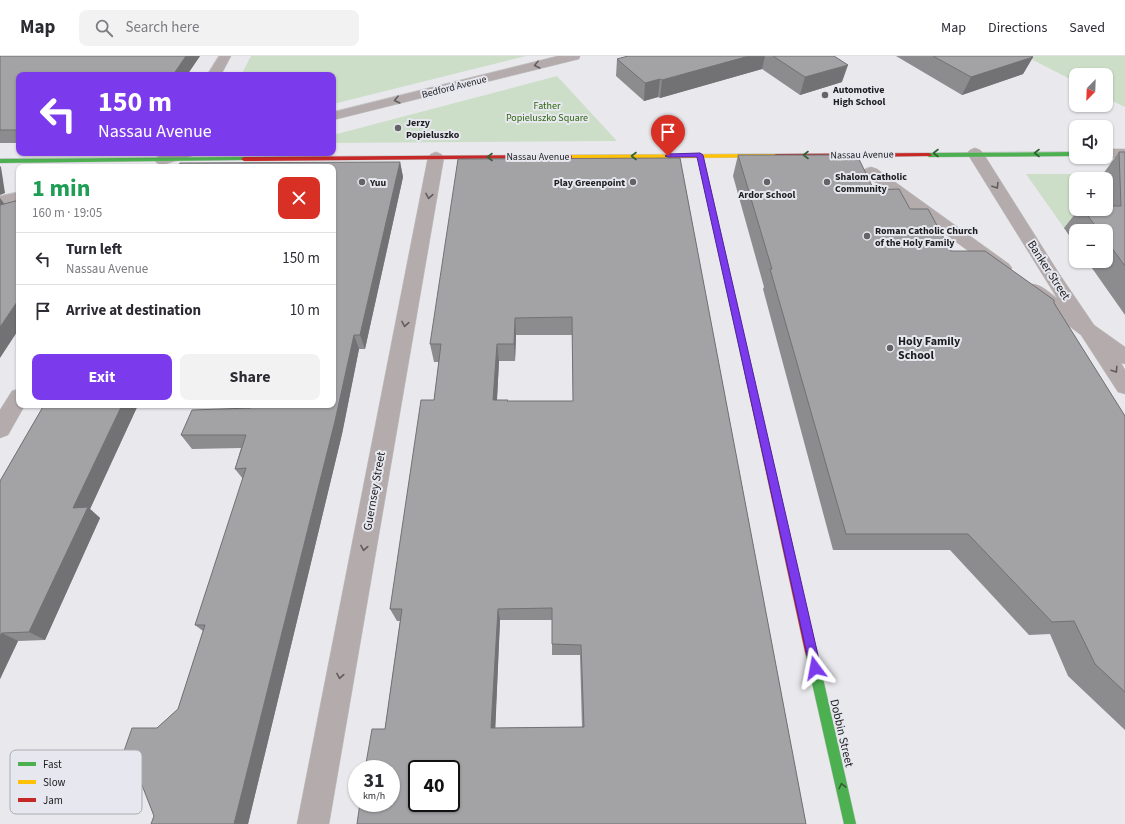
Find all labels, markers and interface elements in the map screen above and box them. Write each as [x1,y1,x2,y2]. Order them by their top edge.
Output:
search box [79,10,359,46]
text: Map [20,14,55,41]
icon: search [93,17,115,39]
text: Search here [125,17,199,38]
text: Map [941,18,966,38]
text: Directions [988,18,1047,38]
text: Saved [1069,18,1105,38]
one-way arrow [533,61,540,69]
north arrow [1069,68,1113,112]
map controls [1069,68,1113,268]
street label: Bedford Avenue [420,72,488,102]
text: 150 m [98,82,172,122]
place label: Automotive High School [832,83,886,109]
icon: left [32,88,84,140]
marker: Automotive High School [820,90,830,100]
one-way arrow [394,96,400,104]
park label: Father Popieluszko Square [506,99,588,125]
pin [651,115,685,156]
place label: Jerzy Popieluszko [406,116,460,142]
text: Nassau Avenue [98,119,212,144]
button: sound [1069,120,1113,164]
icon: arrive [657,121,679,143]
marker: Jerzy Popieluszko [393,123,403,133]
street label: Nassau Avenue [830,147,894,163]
one-way arrow [933,149,939,157]
one-way arrow [1034,149,1040,157]
street label: Nassau Avenue [506,150,570,164]
one-way arrow [803,151,809,159]
one-way arrow [631,152,637,160]
one-way arrow [487,153,493,161]
place label: Shalom Catholic Community [835,170,907,196]
text: 1 min [32,171,90,206]
button: + [1069,172,1113,216]
place label: Yuu [369,176,387,190]
place label: Play Greenpoint [554,176,625,190]
button: close [278,177,320,219]
marker: Yuu [357,177,367,187]
marker: Play Greenpoint [628,177,638,187]
marker: Ardor School [762,177,772,187]
marker: Shalom Catholic Community [822,177,832,187]
one-way arrow [991,182,999,189]
place label: Ardor School [738,188,796,202]
one-way arrow [425,193,433,199]
text: 160 m · 19:05 [32,204,102,222]
place label: Roman Catholic Church of the Holy Family [875,224,978,250]
button: − [1069,224,1113,268]
marker: Roman Catholic Church of the Holy Family [862,231,872,241]
street label: Banker Street [1023,237,1074,303]
text: Turn left [66,239,122,260]
icon: left [32,248,54,270]
text: 150 m [282,248,320,269]
text: Nassau Avenue [66,260,148,278]
icon: arrive [32,300,54,322]
text: Arrive at destination [66,300,201,321]
text: 10 m [290,300,320,321]
one-way arrow [401,320,410,327]
place label: Holy Family School [898,333,961,364]
marker: Holy Family School [885,343,895,353]
button: Exit [32,354,172,400]
button: Share [180,354,320,400]
one-way arrow [1110,366,1117,373]
street label: Guernsey Street [359,450,390,532]
one-way arrow [360,545,368,551]
position arrow [794,647,836,689]
one-way arrow [336,672,345,679]
street label: Dobbin Street [825,698,858,769]
legend [10,750,142,814]
text: Fast [43,757,62,772]
speed limit sign: 40 [408,760,460,812]
text: 31 [363,767,385,795]
text: Slow [43,775,66,790]
one-way arrow [838,783,846,789]
text: km/h [363,789,385,803]
text: Jam [43,793,63,808]

